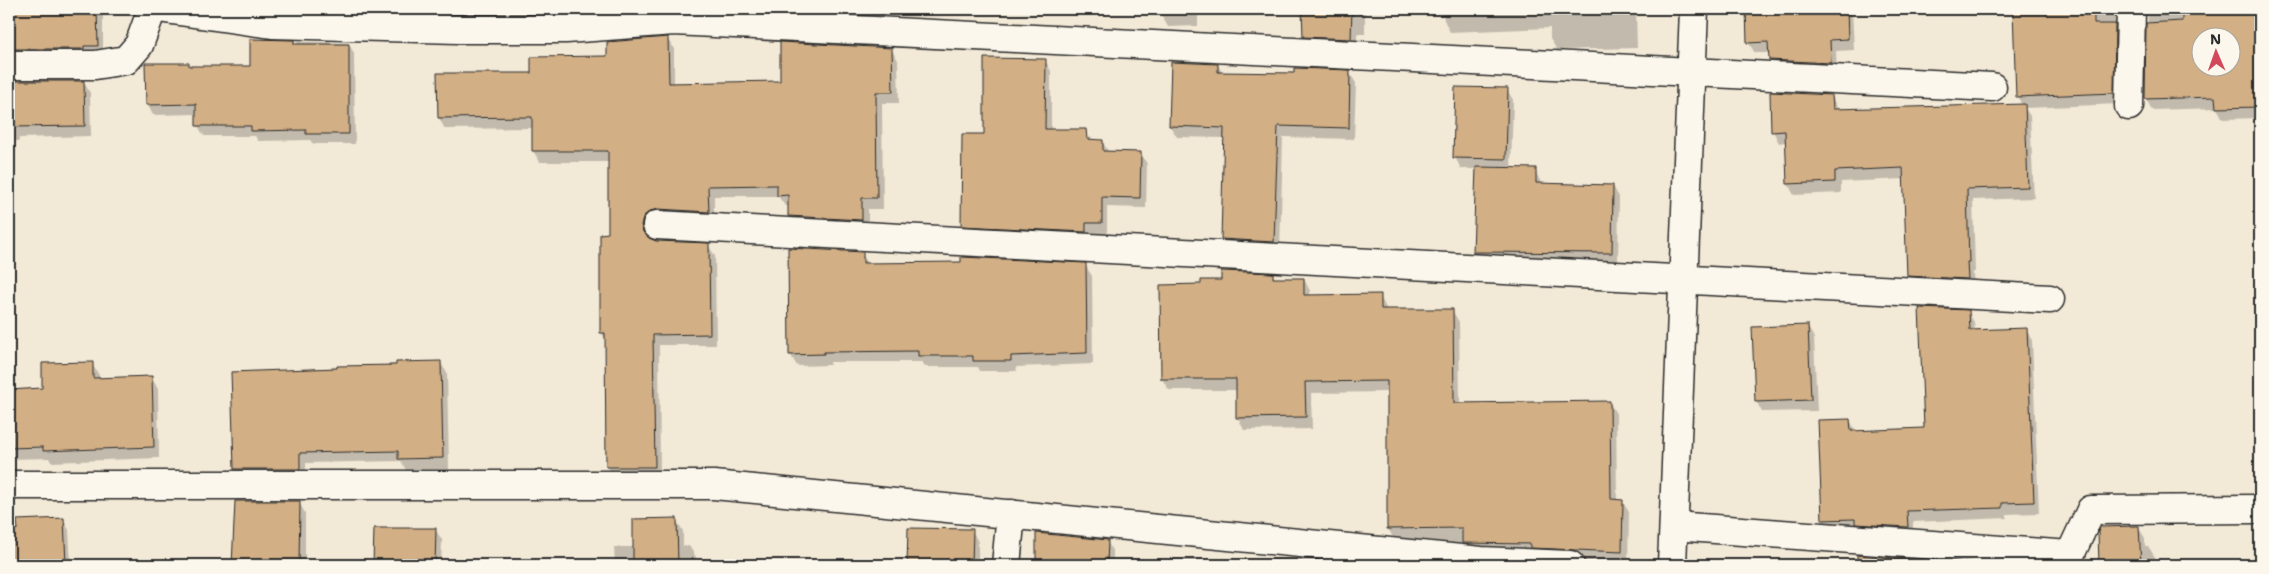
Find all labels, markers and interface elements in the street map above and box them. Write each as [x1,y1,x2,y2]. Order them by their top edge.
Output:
north arrow [2192,28,2242,78]
text: N [2210,30,2221,48]

